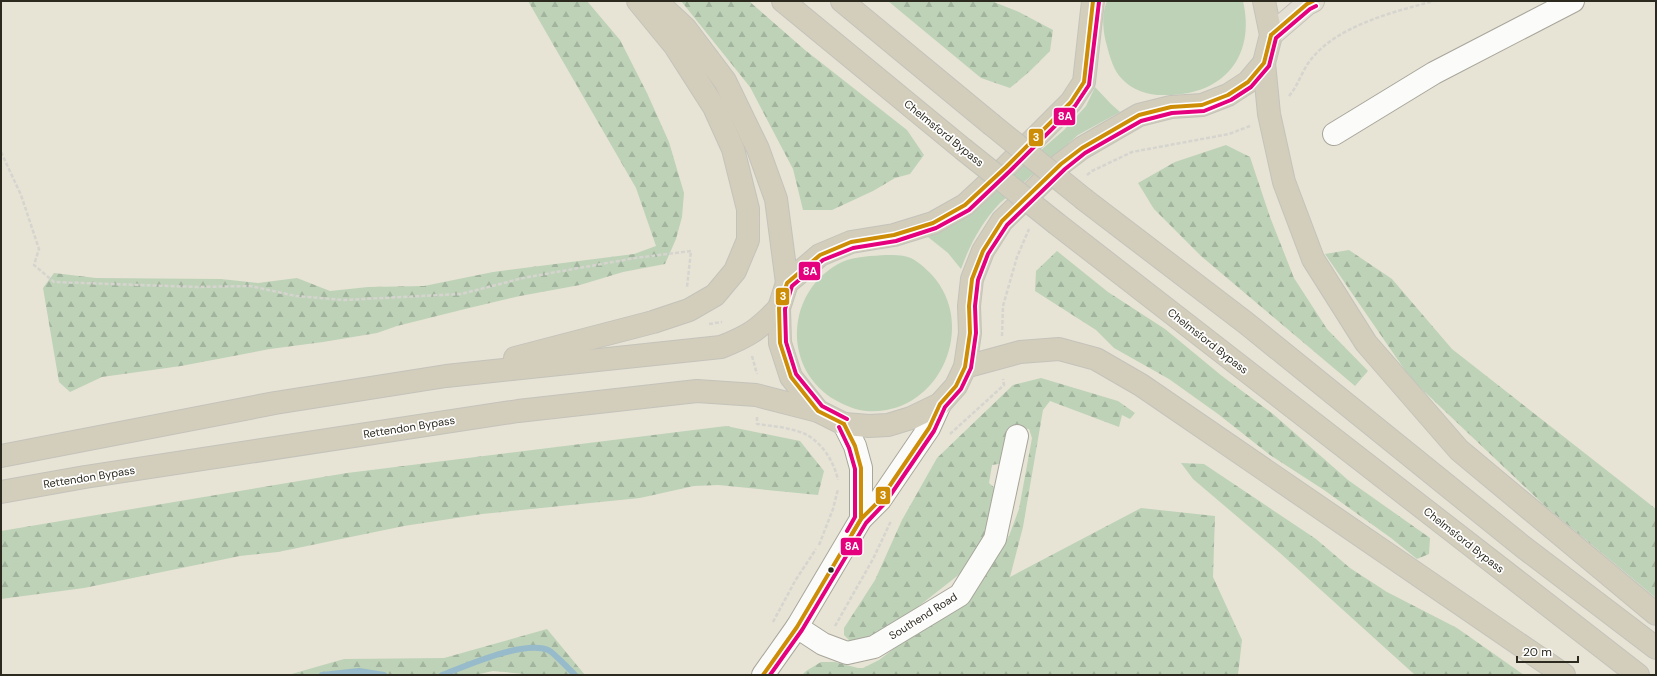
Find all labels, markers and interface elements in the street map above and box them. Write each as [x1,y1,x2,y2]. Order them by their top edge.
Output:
street label: Chelmsford Bypass [901,97,987,169]
line badge: 8A [1053,107,1076,126]
text: 8A [1058,109,1072,123]
line badge: 3 [1028,128,1044,147]
text: 3 [1033,130,1039,144]
line badge: 8A [798,261,821,281]
text: 8A [803,264,817,278]
line badge: 3 [775,287,790,306]
text: 3 [780,289,786,303]
street label: Chelmsford Bypass [1165,305,1251,377]
street label: Rettendon Bypass [362,413,456,441]
street label: Rettendon Bypass [42,463,136,491]
line badge: 3 [875,486,891,505]
text: 3 [880,488,886,502]
street label: Chelmsford Bypass [1421,504,1507,576]
line badge: 8A [840,537,863,556]
text: 8A [845,539,859,553]
unlabelled marker [826,565,836,575]
street label: Southend Road [886,589,960,643]
scale bar [1517,638,1578,664]
text: 20 m [1523,644,1552,660]

